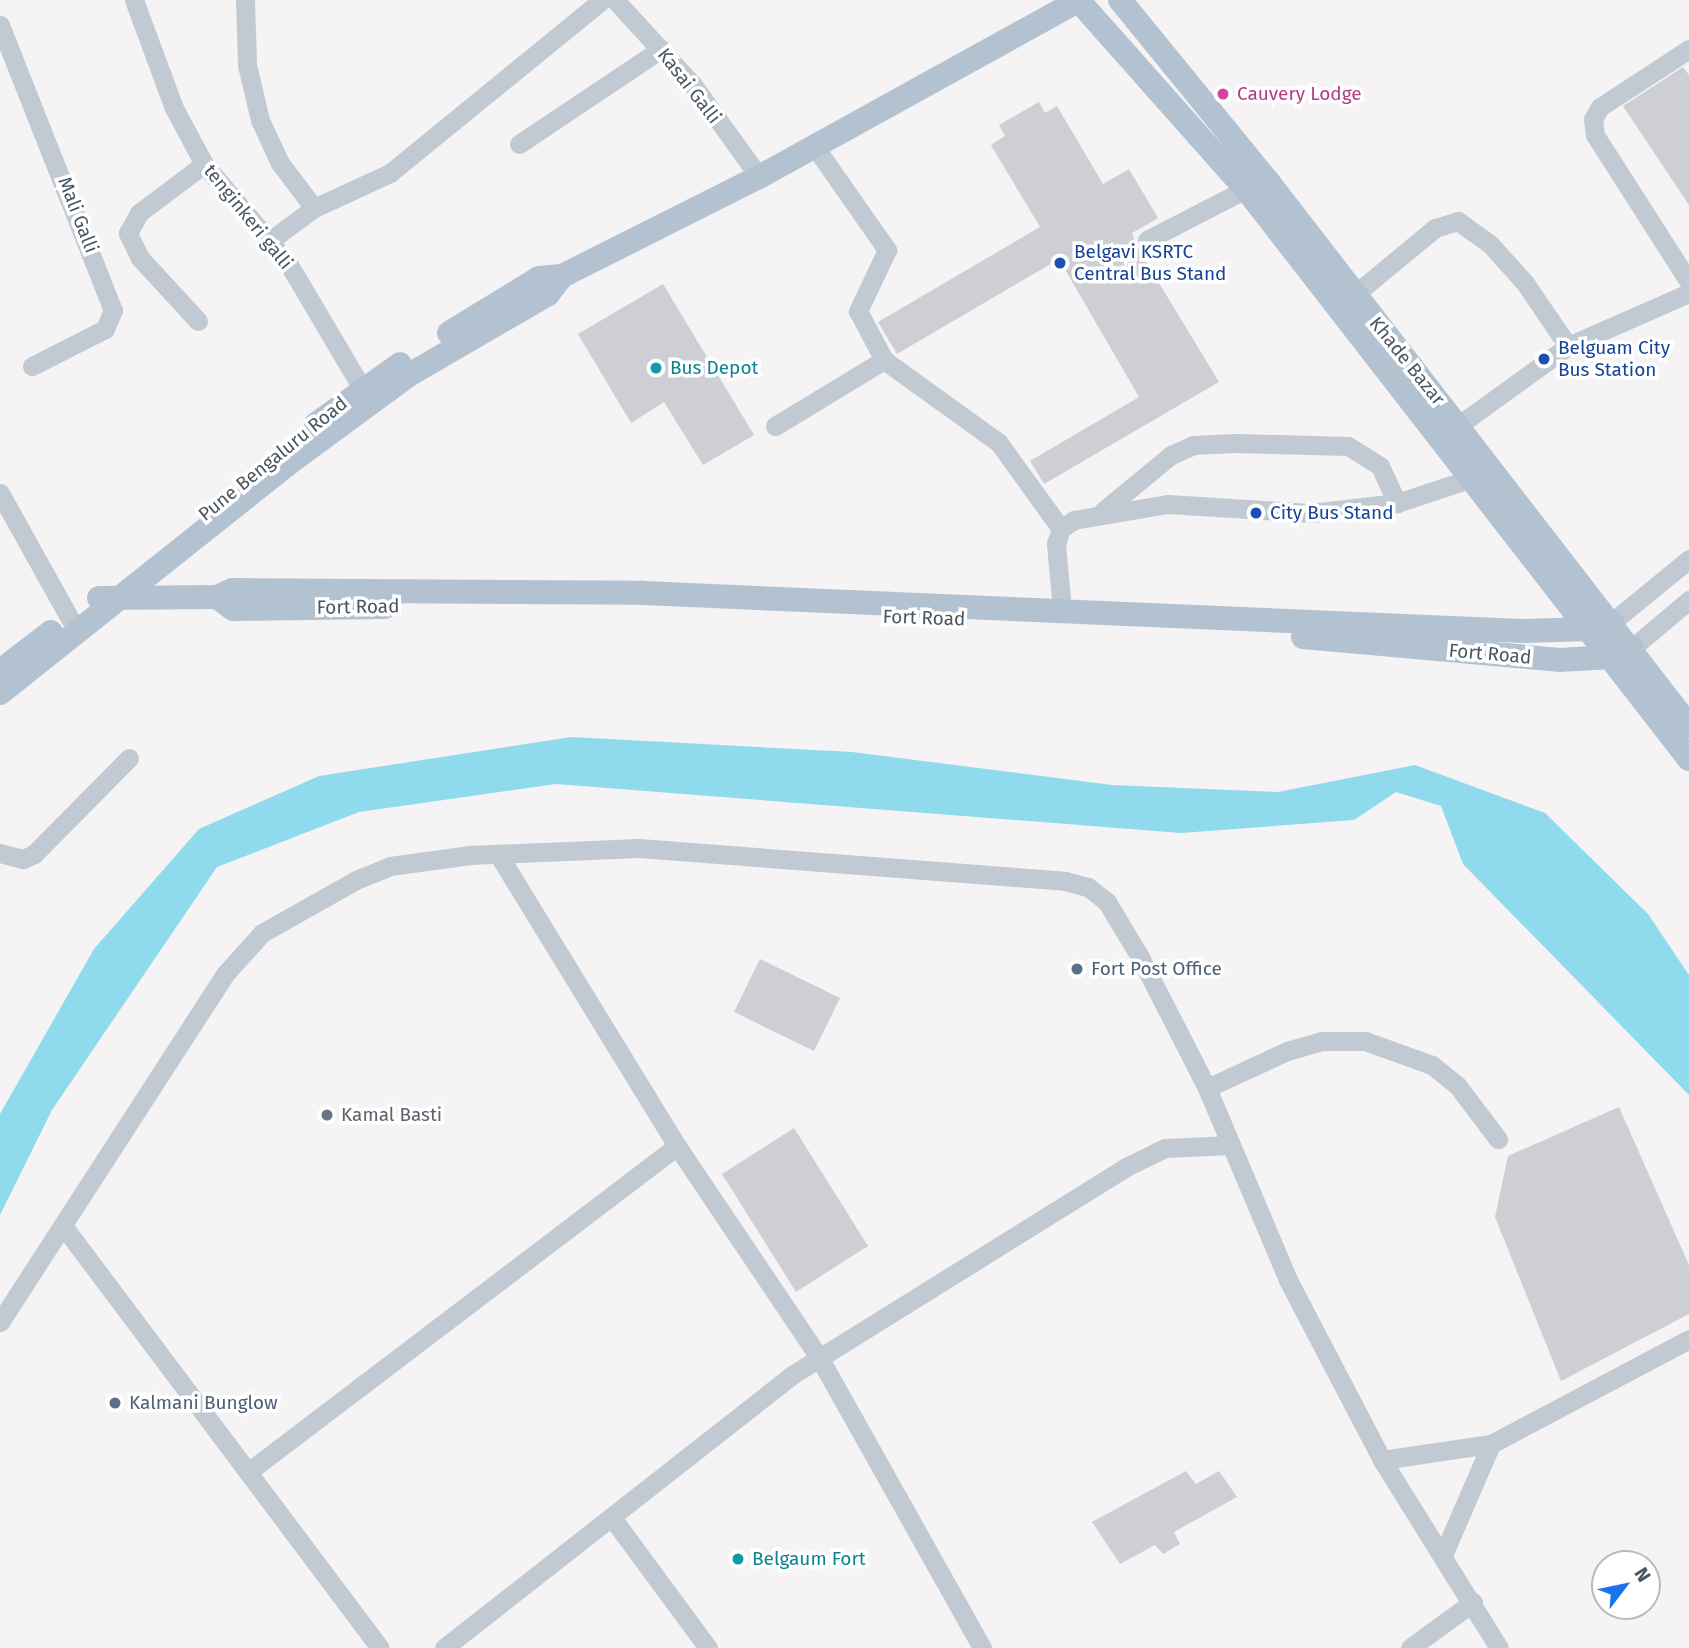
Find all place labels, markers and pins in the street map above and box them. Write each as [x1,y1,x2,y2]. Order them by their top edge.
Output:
place label: Cauvery Lodge [1237,83,1362,105]
marker: Cauvery Lodge [1215,86,1231,102]
place label: Belgavi KSRTC Central Bus Stand [1074,241,1226,285]
marker: Belgavi KSRTC Central Bus Stand [1052,255,1068,271]
place label: Belguam City Bus Station [1558,337,1670,381]
marker: Belguam City Bus Station [1536,351,1552,367]
place label: Bus Depot [670,357,758,379]
marker: Bus Depot [648,360,664,376]
place label: City Bus Stand [1270,502,1394,524]
marker: City Bus Stand [1248,505,1264,521]
place label: Fort Post Office [1091,958,1222,980]
marker: Fort Post Office [1069,961,1085,977]
place label: Kamal Basti [341,1104,442,1126]
marker: Kamal Basti [319,1107,335,1123]
place label: Kalmani Bunglow [129,1392,278,1414]
marker: Kalmani Bunglow [107,1395,123,1411]
place label: Belgaum Fort [752,1548,866,1570]
marker: Belgaum Fort [730,1551,746,1567]

